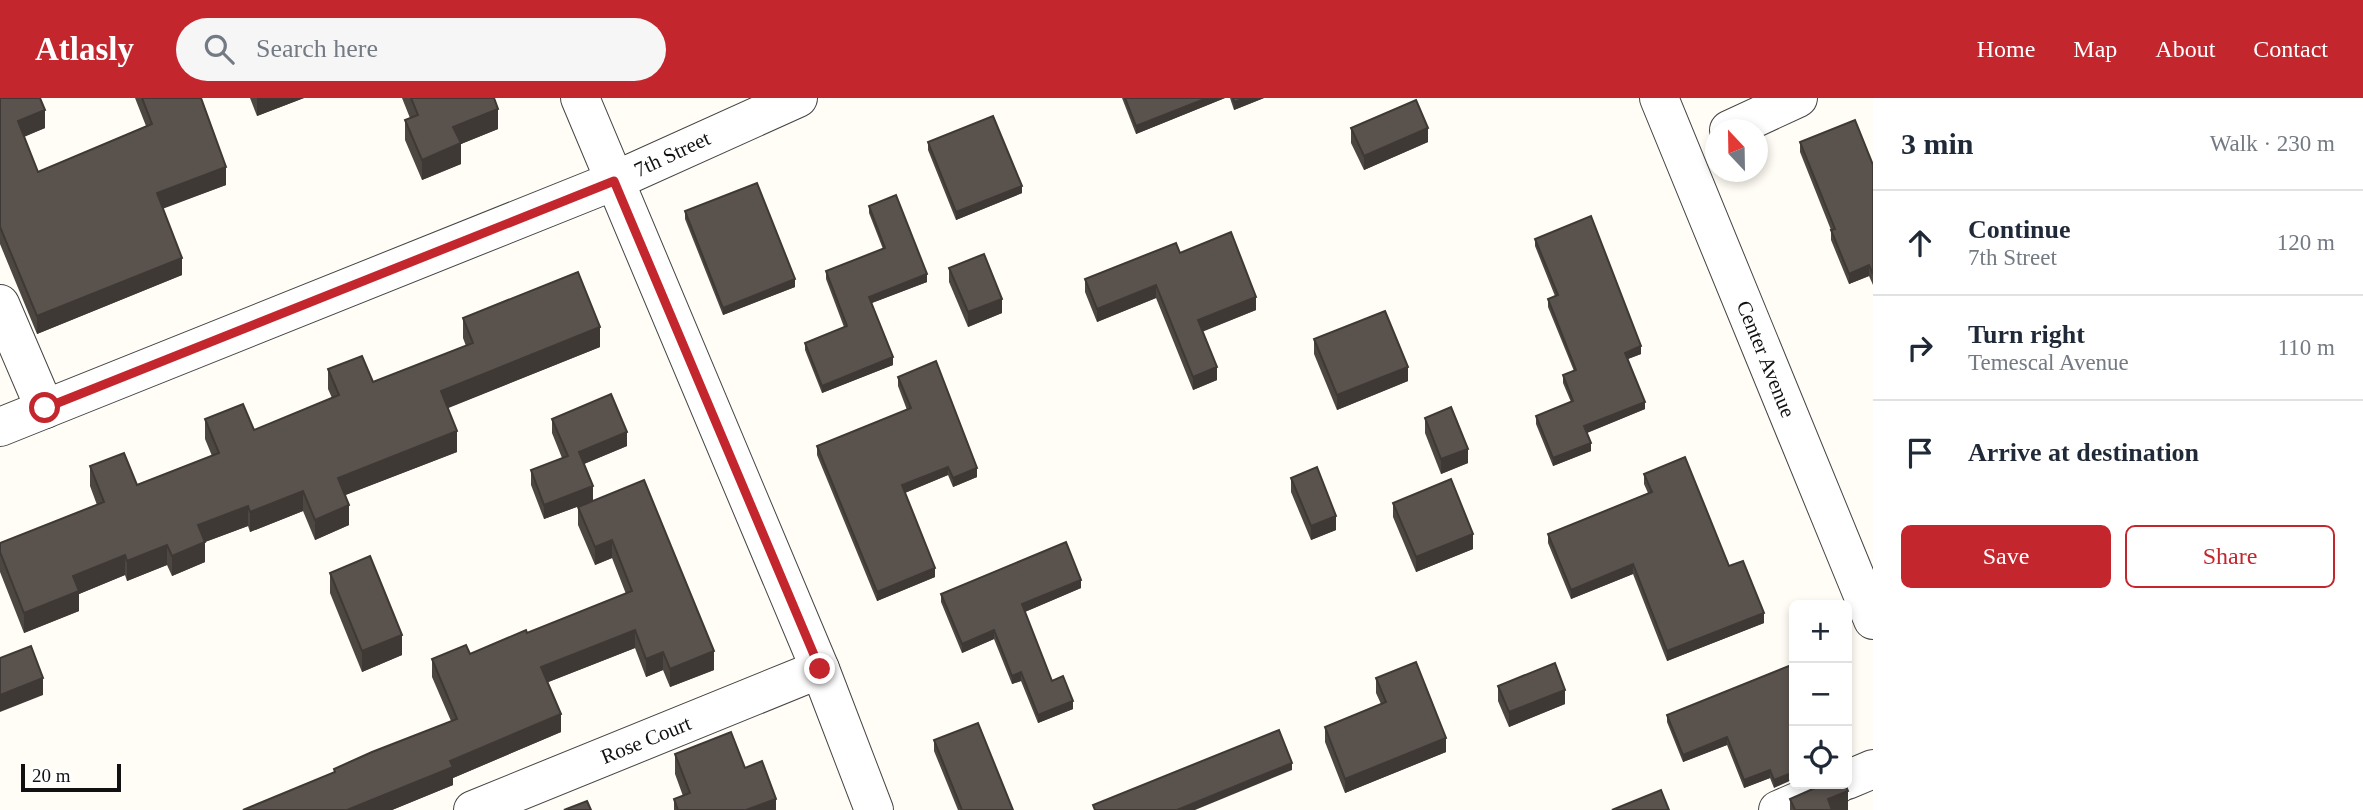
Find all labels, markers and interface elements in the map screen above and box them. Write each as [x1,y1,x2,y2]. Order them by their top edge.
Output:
search box [176,18,666,81]
icon: search [200,30,238,68]
text: Atlasly [35,31,134,67]
text: Search here [256,34,378,63]
text: Home [1977,36,2035,62]
text: Map [2073,36,2117,62]
text: About [2155,36,2215,62]
text: Contact [2253,36,2328,62]
north arrow [1705,119,1768,182]
street label: 7th Street [630,126,714,182]
text: 3 min [1901,127,1974,160]
text: Walk · 230 m [2210,131,2335,156]
text: Continue [1968,215,2071,244]
icon: ahead [1901,224,1939,262]
text: 120 m [2277,230,2335,255]
text: 7th Street [1968,245,2057,270]
street label: Center Avenue [1732,297,1800,421]
text: Turn right [1968,320,2085,349]
icon: right [1901,329,1939,367]
text: 110 m [2278,335,2335,360]
text: Temescal Avenue [1968,350,2129,375]
route start [29,392,60,423]
icon: arrive [1901,434,1939,472]
text: Arrive at destination [1968,438,2199,467]
button: Save [1901,525,2111,588]
button: Share [2125,525,2335,588]
map controls [1789,600,1852,789]
button: + [1789,600,1852,663]
route end [804,653,835,684]
button: − [1789,663,1852,726]
street label: Rose Court [597,711,695,769]
button: locate [1789,726,1852,789]
scale bar [21,761,121,793]
text: 20 m [32,765,71,786]

